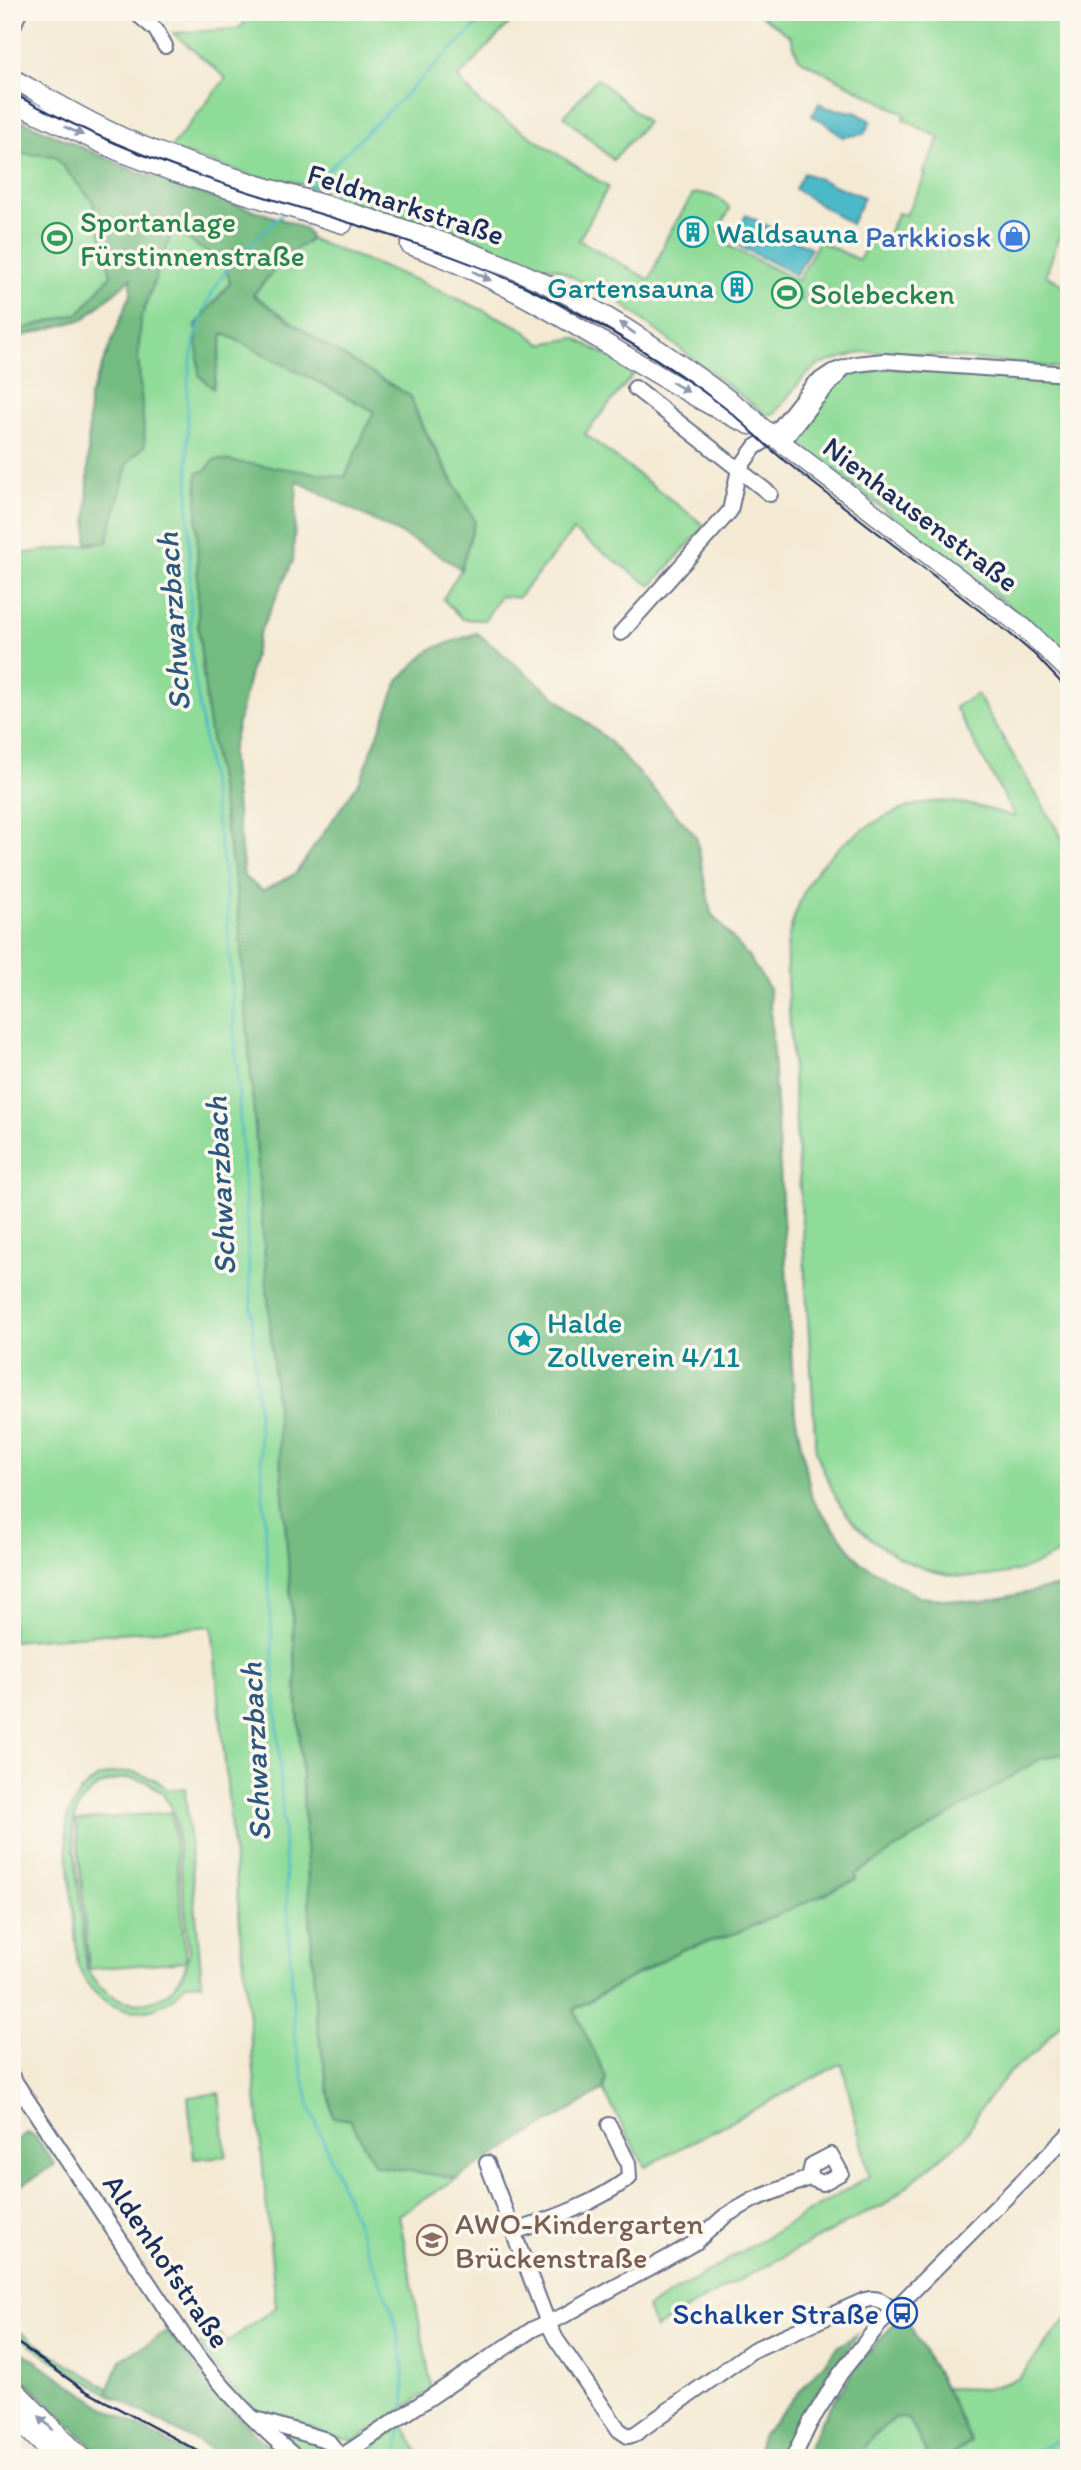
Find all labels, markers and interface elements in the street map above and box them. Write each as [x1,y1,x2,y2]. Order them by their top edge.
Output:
one-way arrow [64,125,84,137]
street label: Feldmarkstraße [303,155,509,253]
place label: Sportanlage Fürstinnenstraße [80,203,305,274]
place label: Waldsauna [716,214,859,251]
building icon: Waldsauna [676,215,710,249]
place label: Parkkiosk [865,218,991,255]
shop icon: Parkkiosk [997,219,1031,253]
sports icon: Sportanlage Fürstinnenstraße [40,221,74,255]
place label: Gartensauna [547,269,714,306]
one-way arrow [472,270,492,281]
building icon: Gartensauna [720,270,754,304]
place label: Solebecken [810,275,955,312]
sports icon: Solebecken [770,276,804,310]
one-way arrow [618,321,636,335]
one-way arrow [671,381,690,394]
street label: Nienhausenstraße [816,428,1026,600]
water label: Schwarzbach [148,531,198,713]
water label: Schwarzbach [196,1095,244,1276]
place label: Halde Zollverein 4/11 [547,1304,740,1375]
place icon: Halde Zollverein 4/11 [507,1322,541,1356]
water label: Schwarzbach [231,1661,279,1842]
street label: Aldenhofstraße [95,2167,239,2355]
place label: AWO-Kindergarten Brückenstraße [455,2205,704,2276]
school or university icon: AWO-Kindergarten Brückenstraße [415,2223,449,2257]
place label: Schalker Straße [672,2295,879,2332]
bus stop icon: Schalker Straße [885,2296,919,2330]
one-way arrow [38,2415,55,2432]

